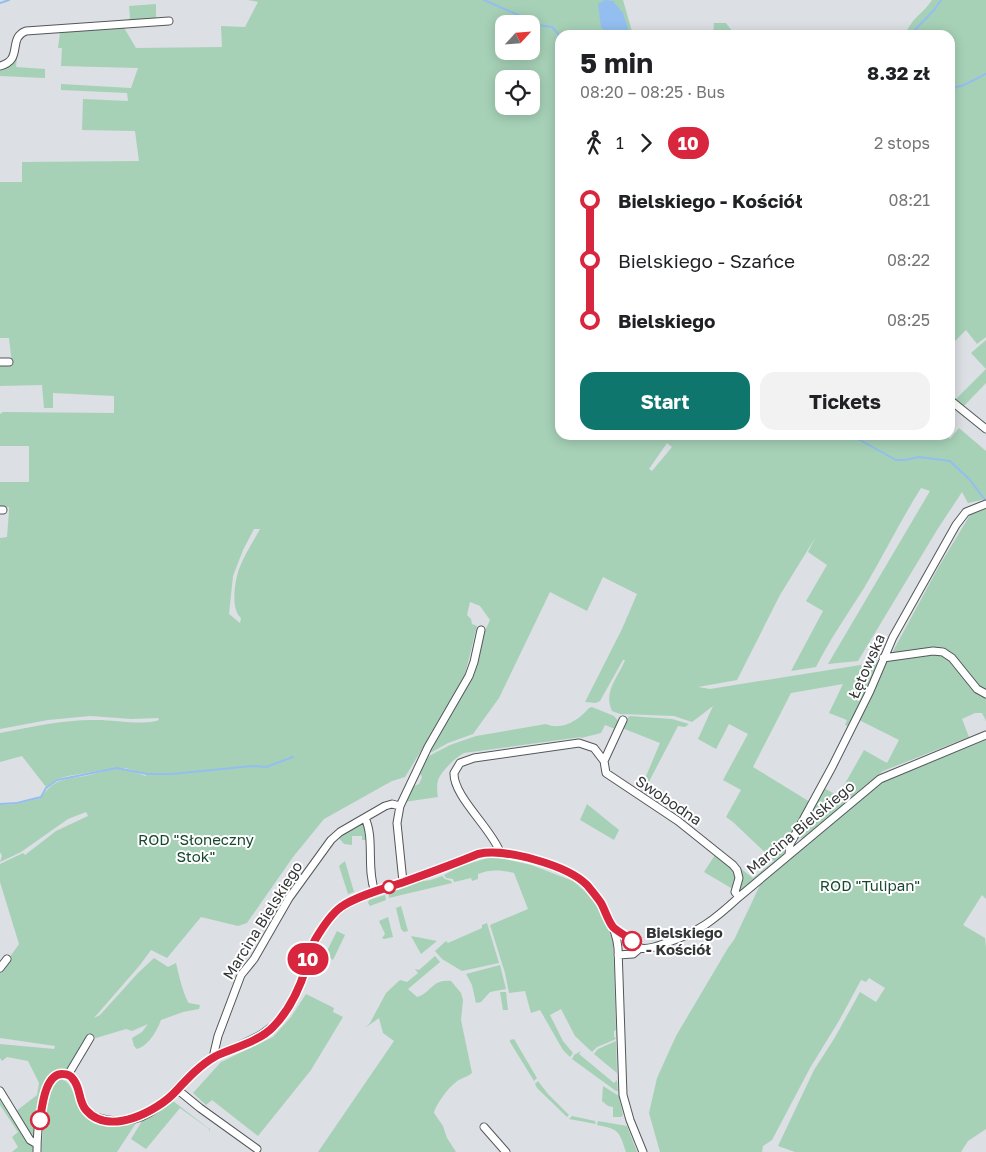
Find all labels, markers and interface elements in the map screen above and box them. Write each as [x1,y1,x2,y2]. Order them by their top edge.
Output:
north arrow [495,15,540,60]
map controls [495,15,540,115]
text: 5 min [580,46,653,79]
text: 8.32 zł [867,61,930,84]
button: locate [495,70,540,115]
text: 08:20 – 08:25 · Bus [580,82,725,102]
icon: walk [580,129,608,157]
icon: forward [632,129,660,157]
text: 10 [678,132,699,154]
text: 1 [616,133,624,153]
text: 2 stops [874,133,930,153]
text: Bielskiego - Kościół [618,189,802,212]
text: 08:21 [888,190,930,210]
text: Bielskiego - Szańce [618,249,795,272]
text: 08:22 [887,250,930,270]
text: Bielskiego [618,309,715,332]
text: 08:25 [887,310,930,330]
button: Start [580,372,750,430]
button: Tickets [760,372,930,430]
street label: Łętowska [844,631,888,701]
street label: Swobodna [633,771,705,829]
street label: Marcina Bielskiego [742,777,858,877]
park label: ROD "Słoneczny Stok" [138,830,255,865]
street label: Marcina Bielskiego [218,858,306,982]
park label: ROD "Tulipan" [820,876,920,894]
unlabelled marker [382,880,396,894]
place label: Bielskiego - Kościół [646,923,723,958]
marker: Bielskiego - Kościół [622,931,642,951]
line badge: 10 [286,943,330,975]
text: 10 [298,948,318,970]
unlabelled marker [30,1110,50,1130]

